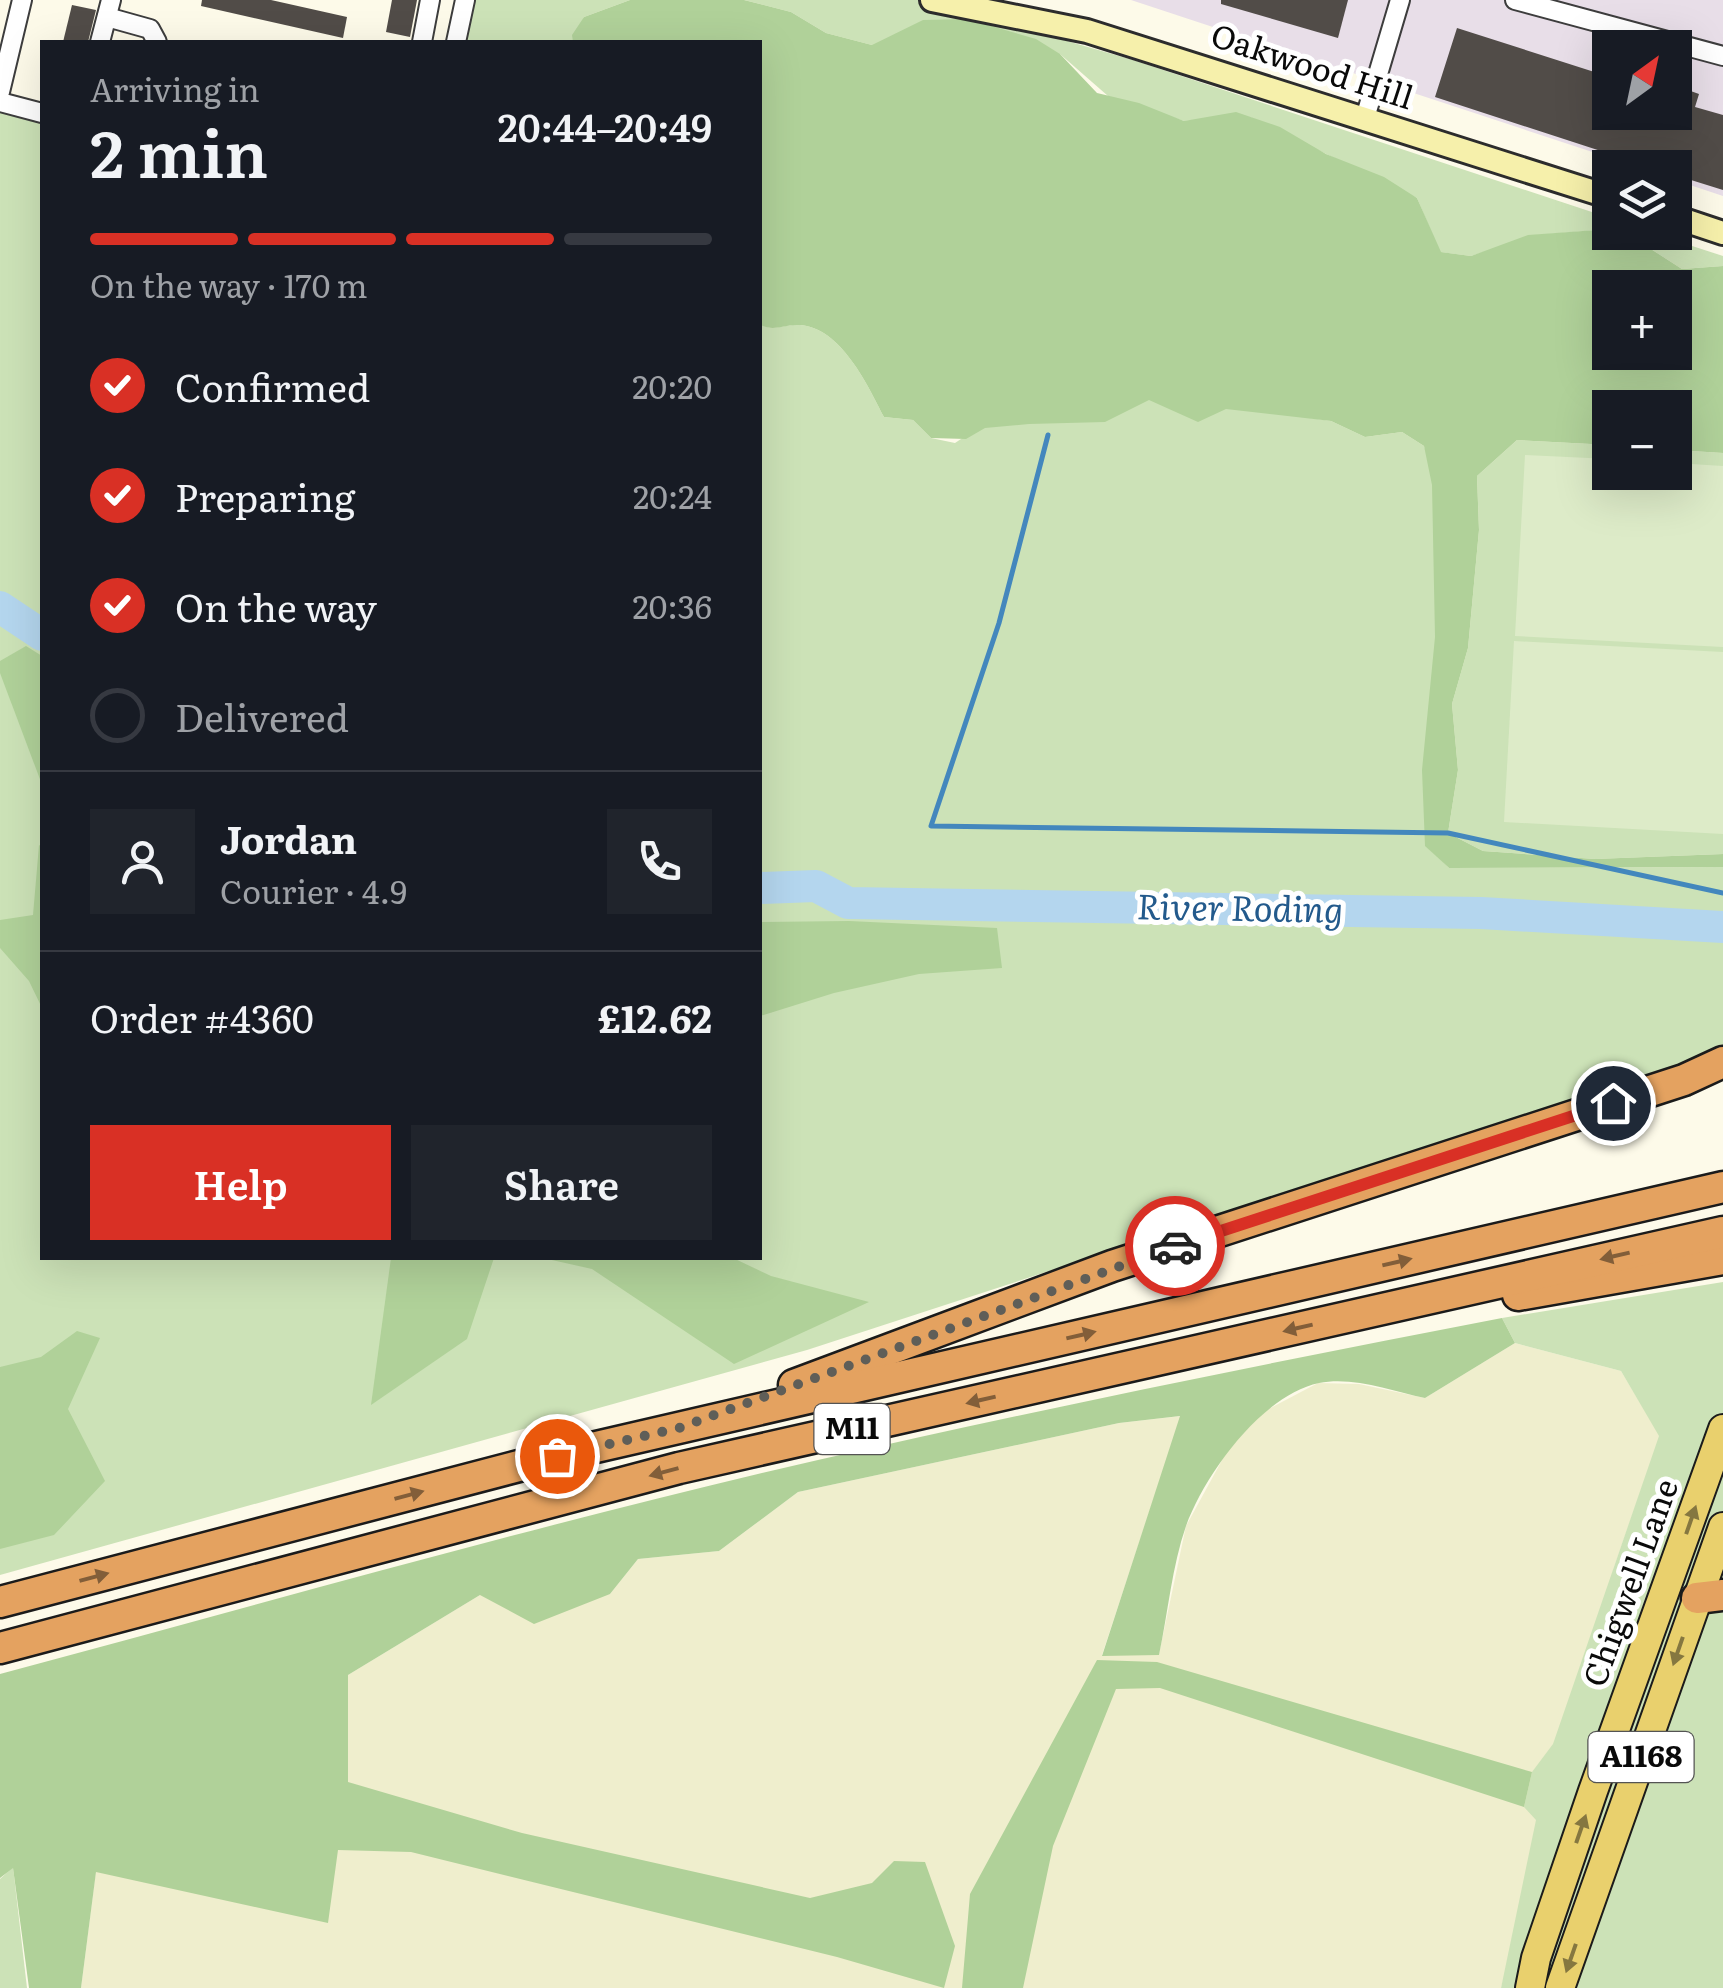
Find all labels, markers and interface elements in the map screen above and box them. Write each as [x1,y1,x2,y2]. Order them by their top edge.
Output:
street label: Oakwood Hill [1206,9,1420,119]
north arrow [1592,30,1692,130]
map controls [1592,30,1692,490]
text: Arriving in [90,64,260,112]
text: 20:44–20:49 [498,97,712,154]
text: 2 min [90,101,268,198]
button: layers [1592,150,1692,250]
text: On the way · 170 m [90,260,368,308]
button: + [1592,270,1692,370]
text: Confirmed [175,357,370,414]
icon: check [90,358,145,413]
text: 20:20 [632,361,712,409]
button: − [1592,390,1692,490]
text: Preparing [175,467,355,524]
icon: check [90,468,145,523]
text: 20:24 [633,471,712,519]
text: On the way [175,577,377,634]
icon: check [90,578,145,633]
text: 20:36 [632,581,712,629]
text: Delivered [175,687,349,744]
button: person [90,809,195,914]
text: Jordan [220,809,357,866]
button: phone [607,809,712,914]
text: Courier · 4.9 [220,866,407,914]
water label: River Roding [1136,878,1344,934]
text: Order #4360 [90,988,314,1045]
text: £12.62 [598,988,712,1045]
pin [1571,1061,1656,1146]
icon: home [1586,1076,1641,1131]
button: Help [90,1125,391,1240]
button: Share [411,1125,712,1240]
courier [1125,1196,1225,1296]
icon: car [1148,1219,1203,1274]
one-way arrow [1599,1249,1630,1264]
one-way arrow [1382,1254,1413,1269]
one-way arrow [1282,1320,1313,1336]
one-way arrow [1066,1327,1097,1342]
one-way arrow [965,1392,996,1408]
road number: M11 [814,1404,890,1454]
pin [515,1414,600,1499]
icon: bag [530,1429,585,1484]
one-way arrow [648,1465,679,1481]
street label: Chigwell Lane [1568,1471,1688,1692]
one-way arrow [394,1487,425,1502]
one-way arrow [1684,1505,1699,1535]
one-way arrow [79,1569,110,1585]
one-way arrow [1670,1637,1685,1667]
road number: A1168 [1588,1732,1694,1782]
one-way arrow [1574,1813,1589,1843]
one-way arrow [1563,1944,1578,1974]

